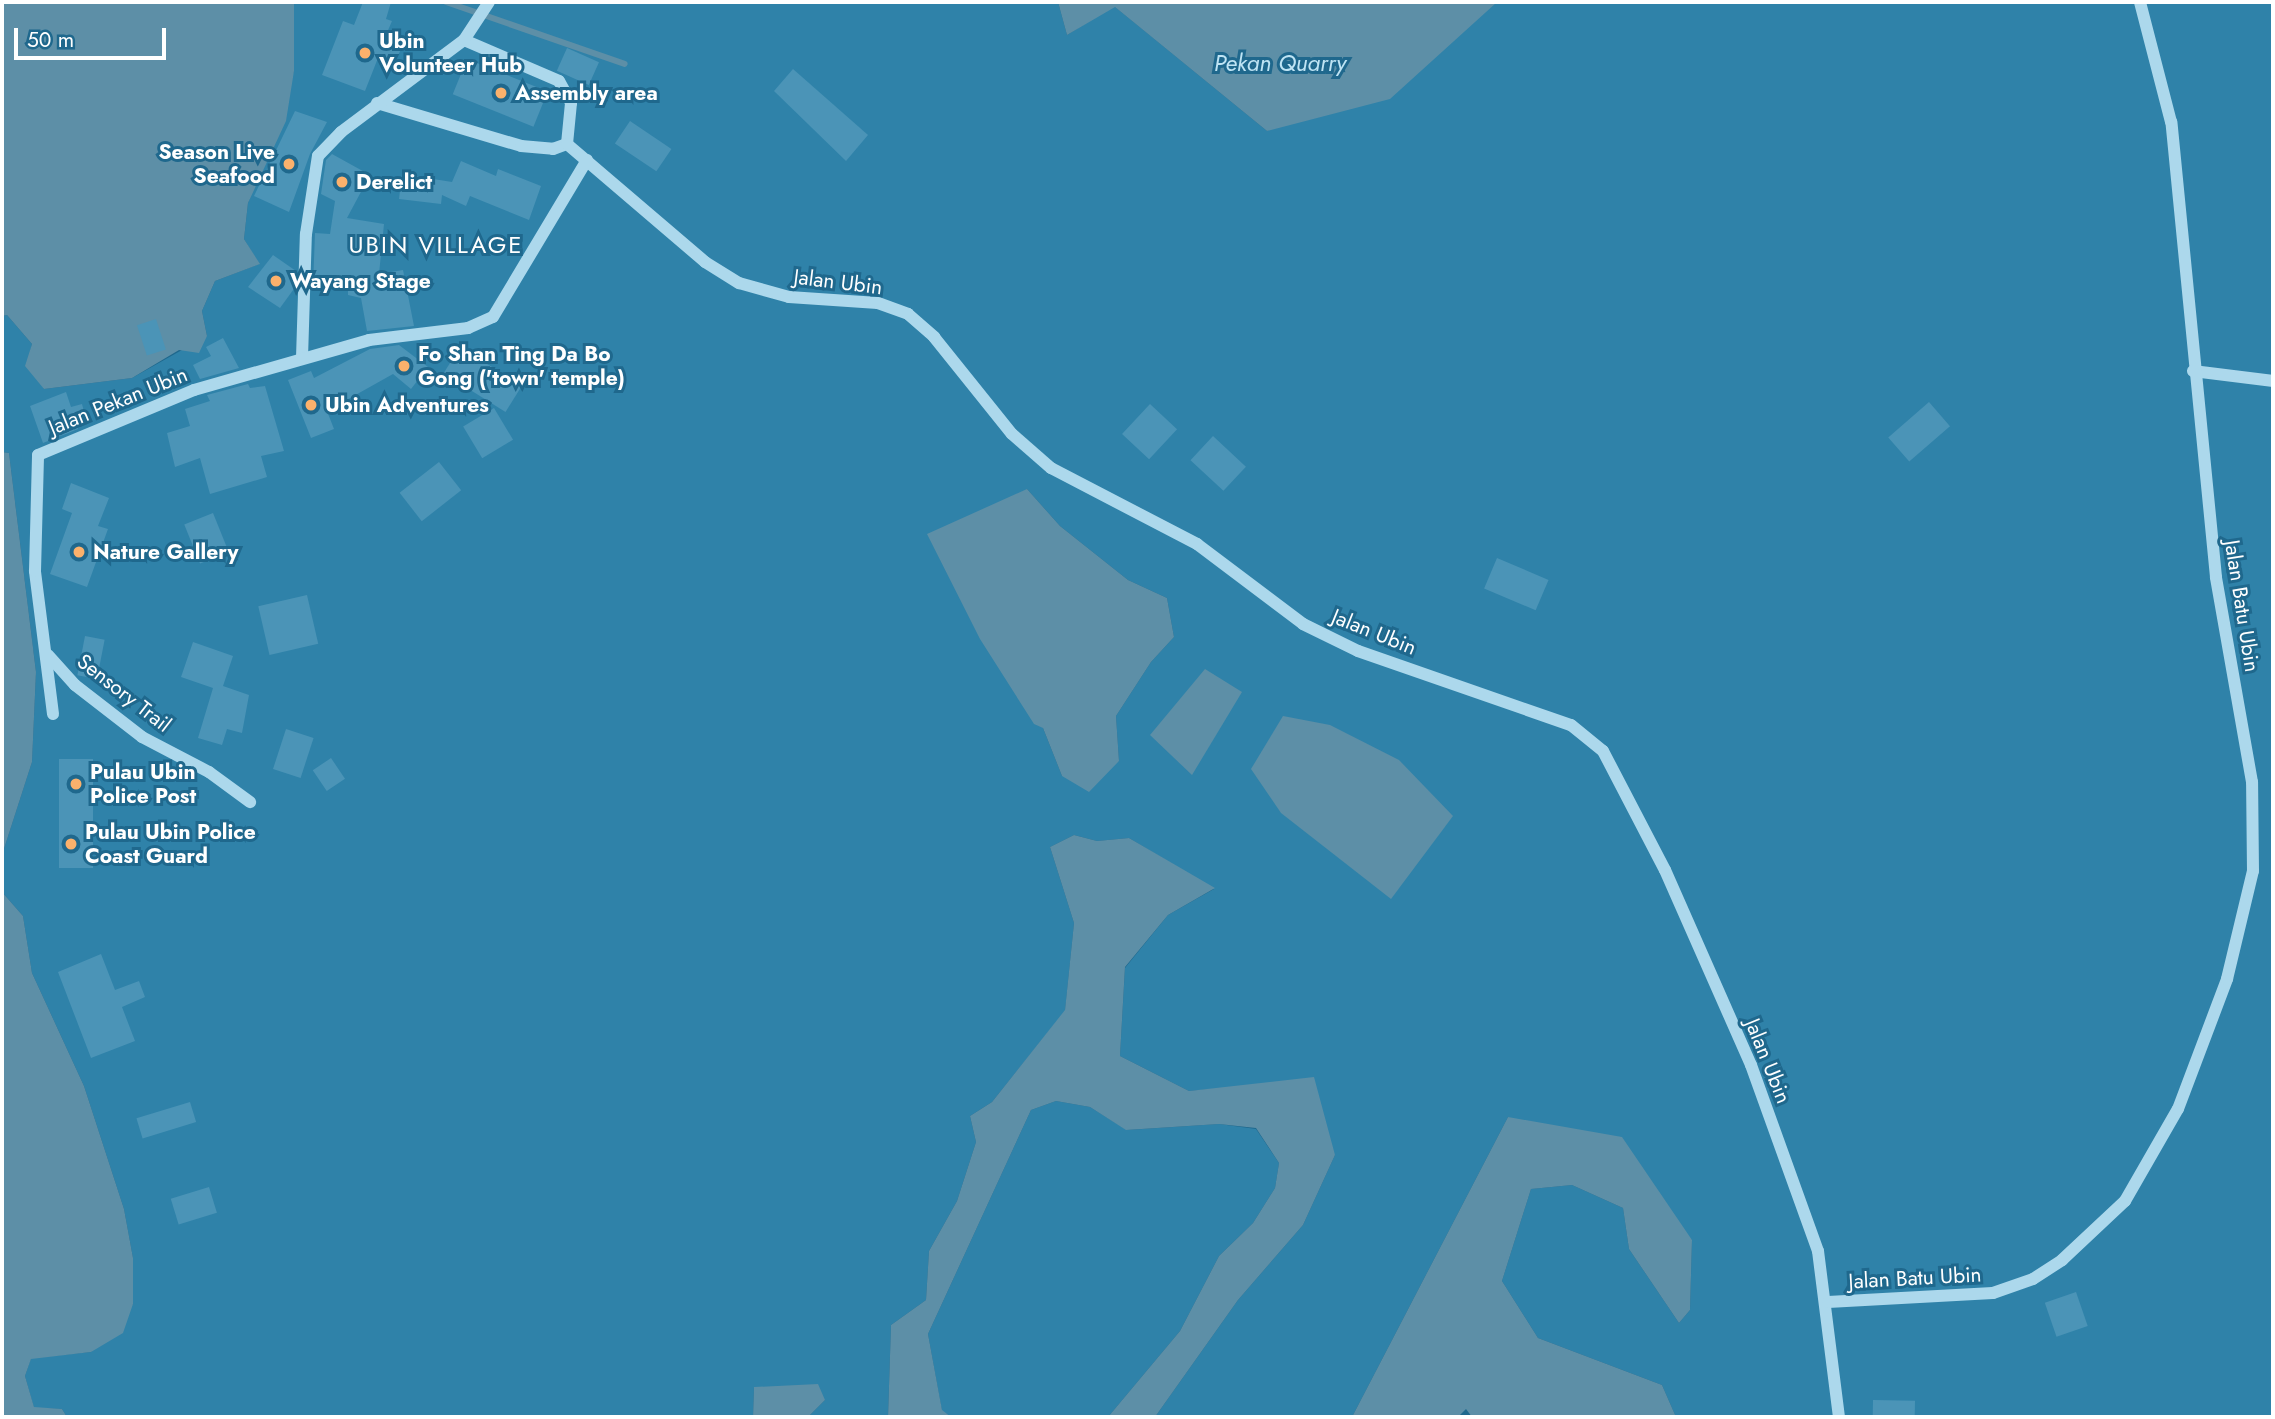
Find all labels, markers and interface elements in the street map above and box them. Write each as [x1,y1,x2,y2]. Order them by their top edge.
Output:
scale bar [18,14,170,58]
text: 50 m [27,25,74,55]
place label: Ubin Volunteer Hub [379,28,522,78]
marker: Ubin Volunteer Hub [357,45,373,61]
water label: Pekan Quarry [1214,49,1346,77]
place label: Assembly area [515,80,658,106]
marker: Assembly area [493,85,509,101]
place label: Season Live Seafood [159,139,275,189]
marker: Season Live Seafood [281,156,297,172]
place label: Derelict [356,169,432,195]
marker: Derelict [334,174,350,190]
district label: UBIN VILLAGE [350,231,522,259]
street label: Jalan Ubin [792,264,884,300]
place label: Wayang Stage [290,268,431,294]
marker: Wayang Stage [268,273,284,289]
place label: Fo Shan Ting Da Bo Gong ('town' temple) [418,341,625,391]
marker: Fo Shan Ting Da Bo Gong ('town' temple) [396,358,412,374]
street label: Jalan Pekan Ubin [45,362,191,440]
place label: Ubin Adventures [325,392,489,418]
marker: Ubin Adventures [303,397,319,413]
street label: Jalan Batu Ubin [2219,538,2265,674]
place label: Nature Gallery [93,539,238,565]
marker: Nature Gallery [71,544,87,560]
street label: Jalan Ubin [1328,604,1420,660]
street label: Sensory Trail [72,648,176,738]
place label: Pulau Ubin Police Post [90,759,196,809]
marker: Pulau Ubin Police Post [68,776,84,792]
place label: Pulau Ubin Police Coast Guard [85,819,256,869]
marker: Pulau Ubin Police Coast Guard [63,836,79,852]
street label: Jalan Ubin [1740,1015,1796,1107]
street label: Jalan Batu Ubin [1848,1262,1982,1294]

